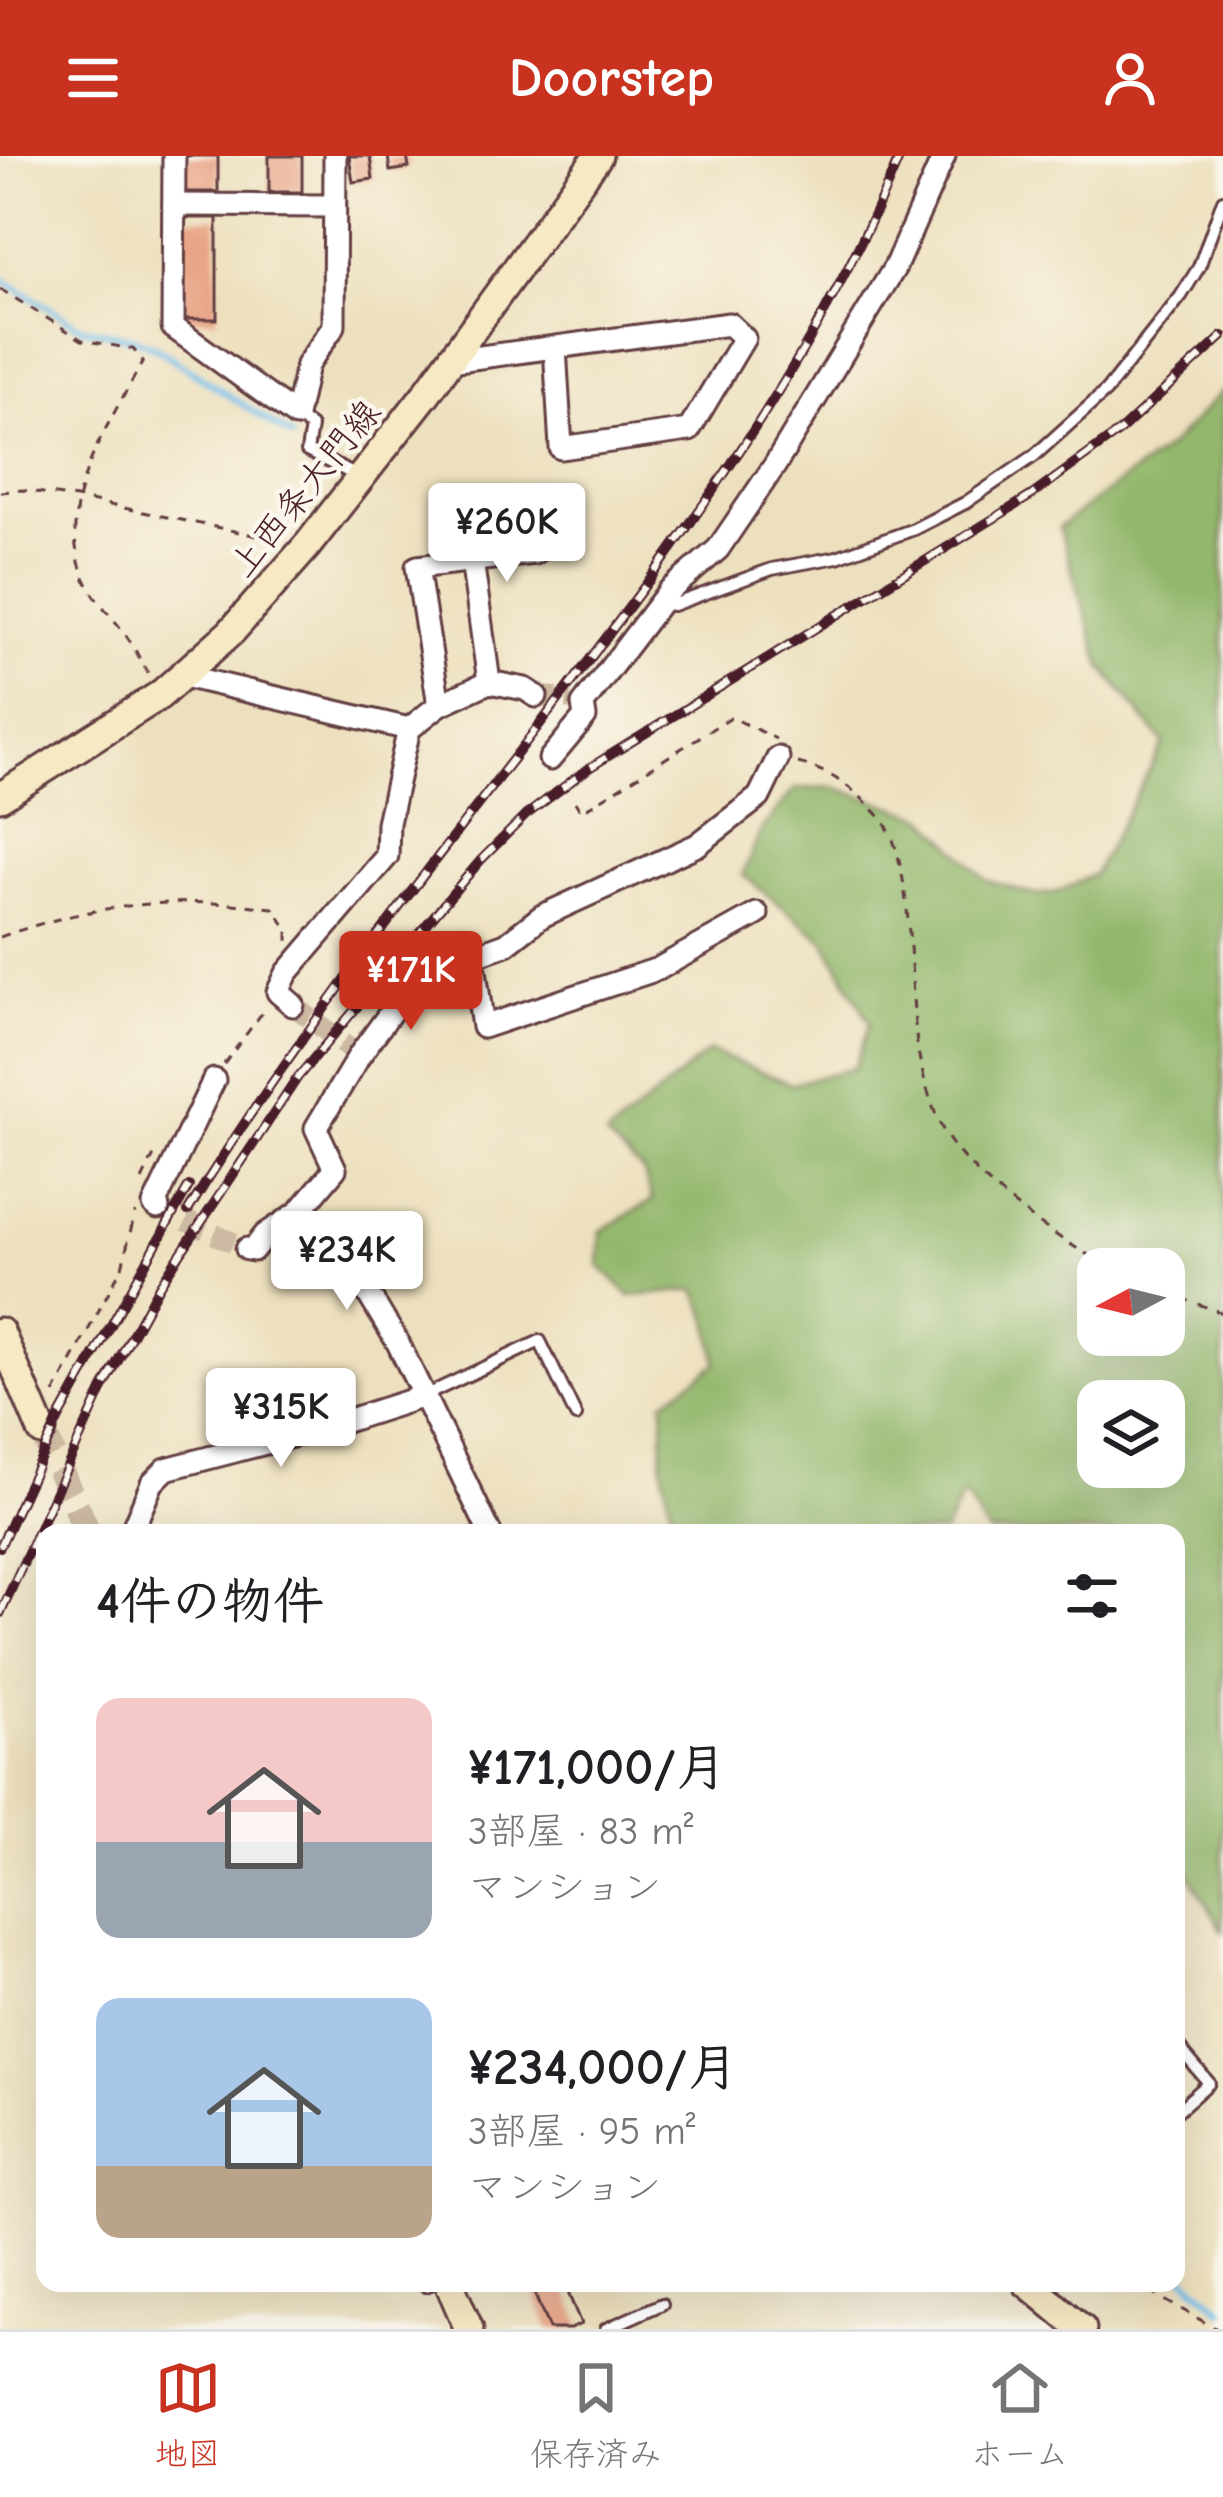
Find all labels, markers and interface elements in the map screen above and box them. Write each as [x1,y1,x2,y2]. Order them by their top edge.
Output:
icon: menu [60,45,126,111]
icon: person [1097,45,1163,111]
text: Doorstep [509,47,714,110]
street label: 上西条大門線 [221,392,389,586]
pin: ¥260K [423,483,591,585]
text: ¥260K [455,499,559,544]
pin: ¥171K [327,931,495,1033]
text: ¥171K [366,947,456,992]
pin: ¥234K [263,1211,431,1313]
text: ¥234K [298,1227,396,1272]
north arrow [1077,1248,1185,1356]
map controls [1077,1248,1185,1488]
pin: ¥315K [197,1368,365,1470]
button: layers [1077,1380,1185,1488]
text: ¥315K [233,1384,329,1429]
icon: filters [1059,1563,1125,1629]
text: 4件の物件 [96,1572,324,1631]
text: ¥171,000/月 [468,1738,727,1797]
icon: home [192,1746,336,1890]
text: 3部屋 · 83 m² [468,1809,693,1854]
text: マンション [468,1865,661,1910]
text: ¥234,000/月 [468,2038,738,2097]
icon: home [192,2046,336,2190]
text: 3部屋 · 95 m² [468,2109,696,2154]
text: マンション [468,2165,661,2210]
tab: 地図 [155,2355,221,2475]
tab: 保存済み [530,2355,662,2475]
tab: ホーム [971,2355,1068,2475]

